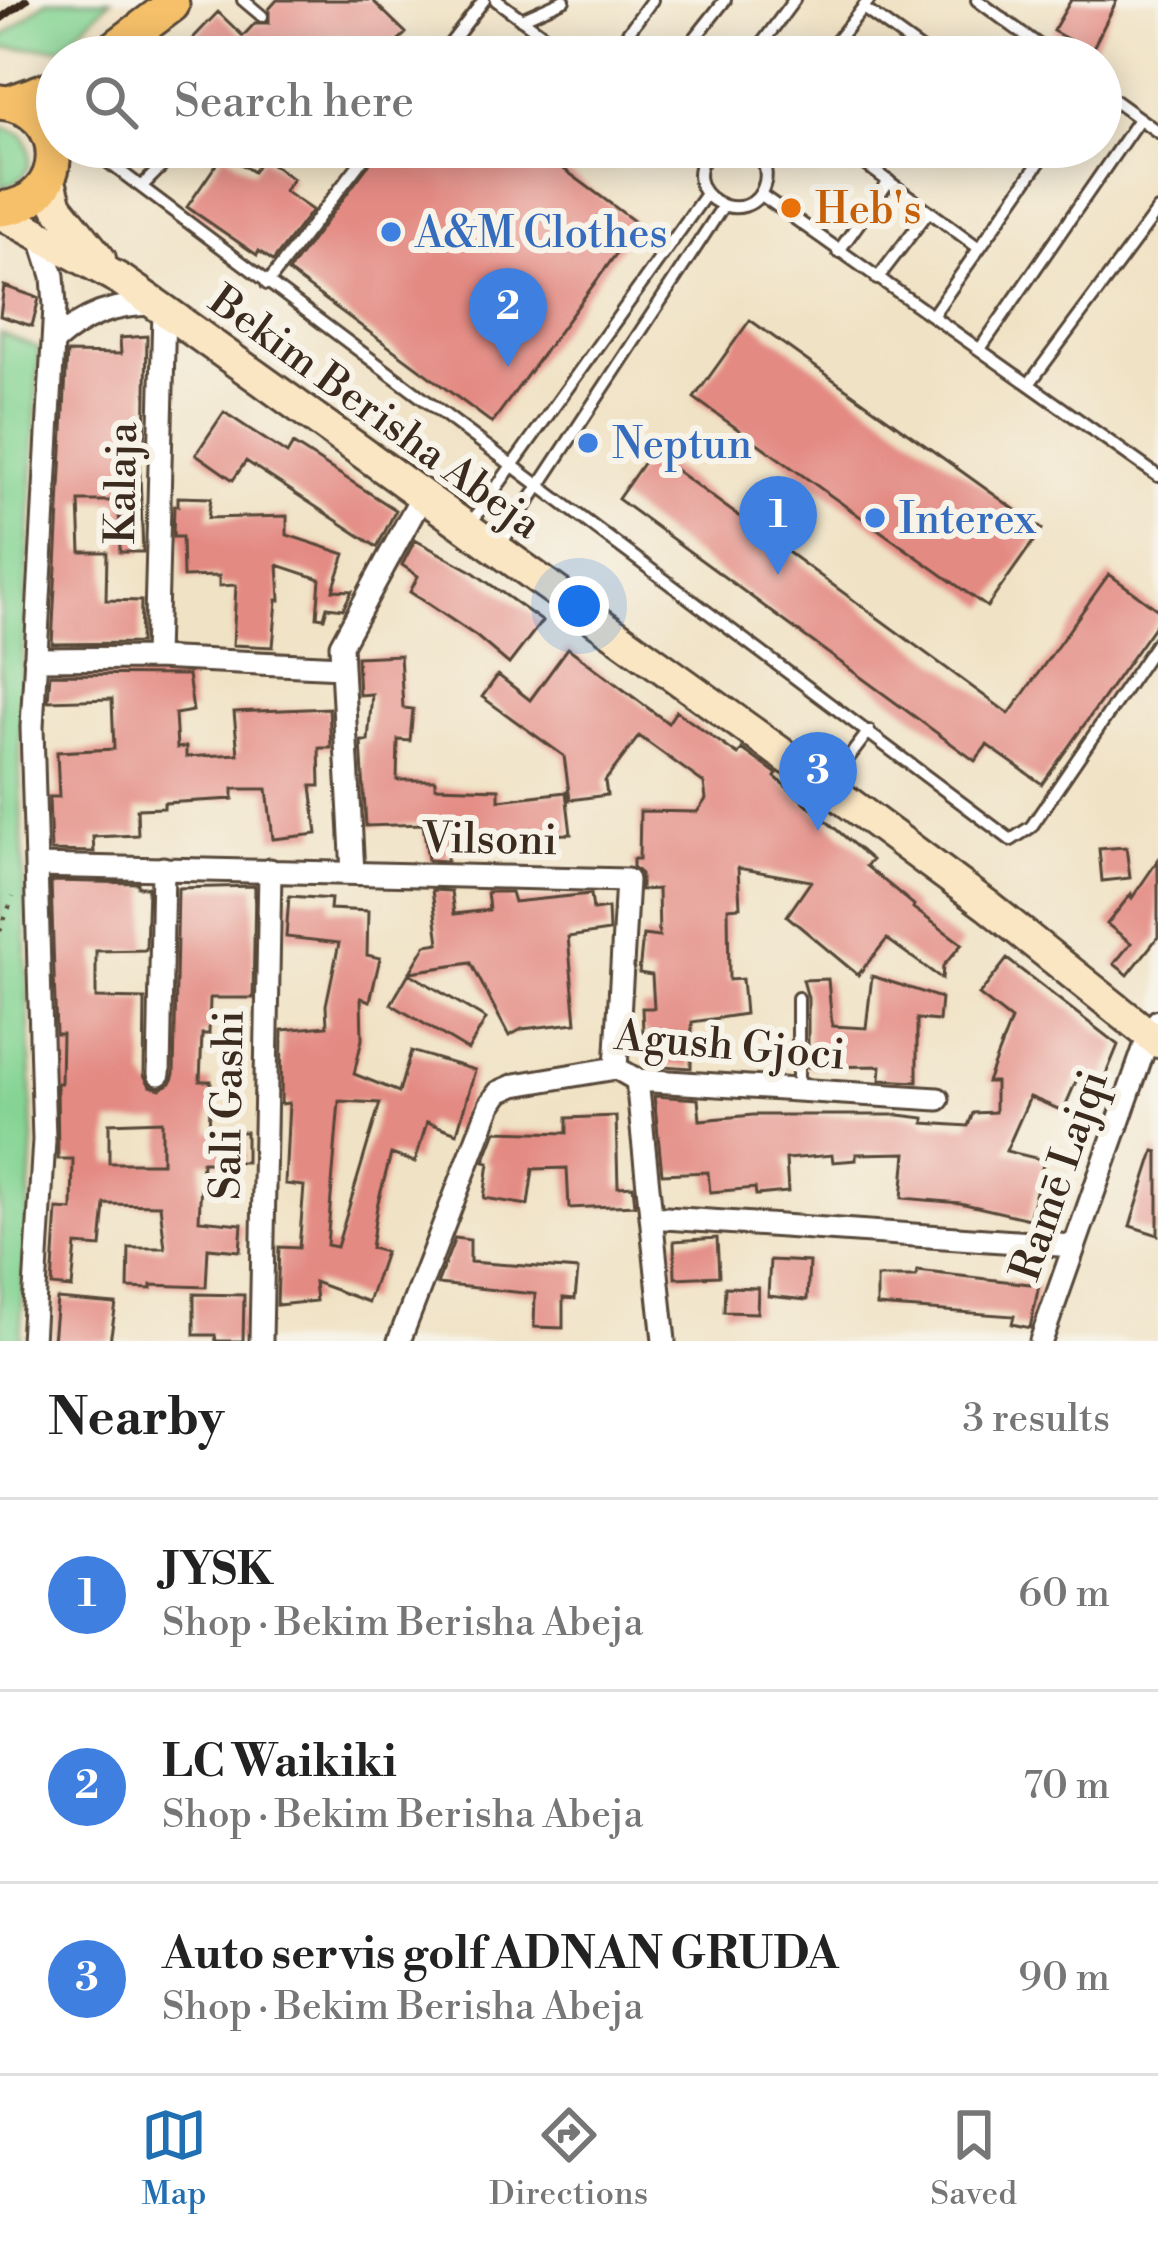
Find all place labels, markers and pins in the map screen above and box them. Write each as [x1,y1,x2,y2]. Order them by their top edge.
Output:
place label: Heb's [815,184,922,237]
marker: Heb's [778,195,804,221]
place label: A&M Clothes [414,208,668,261]
marker: A&M Clothes [378,219,404,245]
pin: 2 [469,268,547,367]
place label: Neptun [612,419,752,472]
marker: Neptun [575,430,601,456]
pin: 1 [739,476,817,575]
place label: Interex [899,494,1037,547]
marker: Interex [862,505,888,531]
pin: 3 [779,732,857,831]

